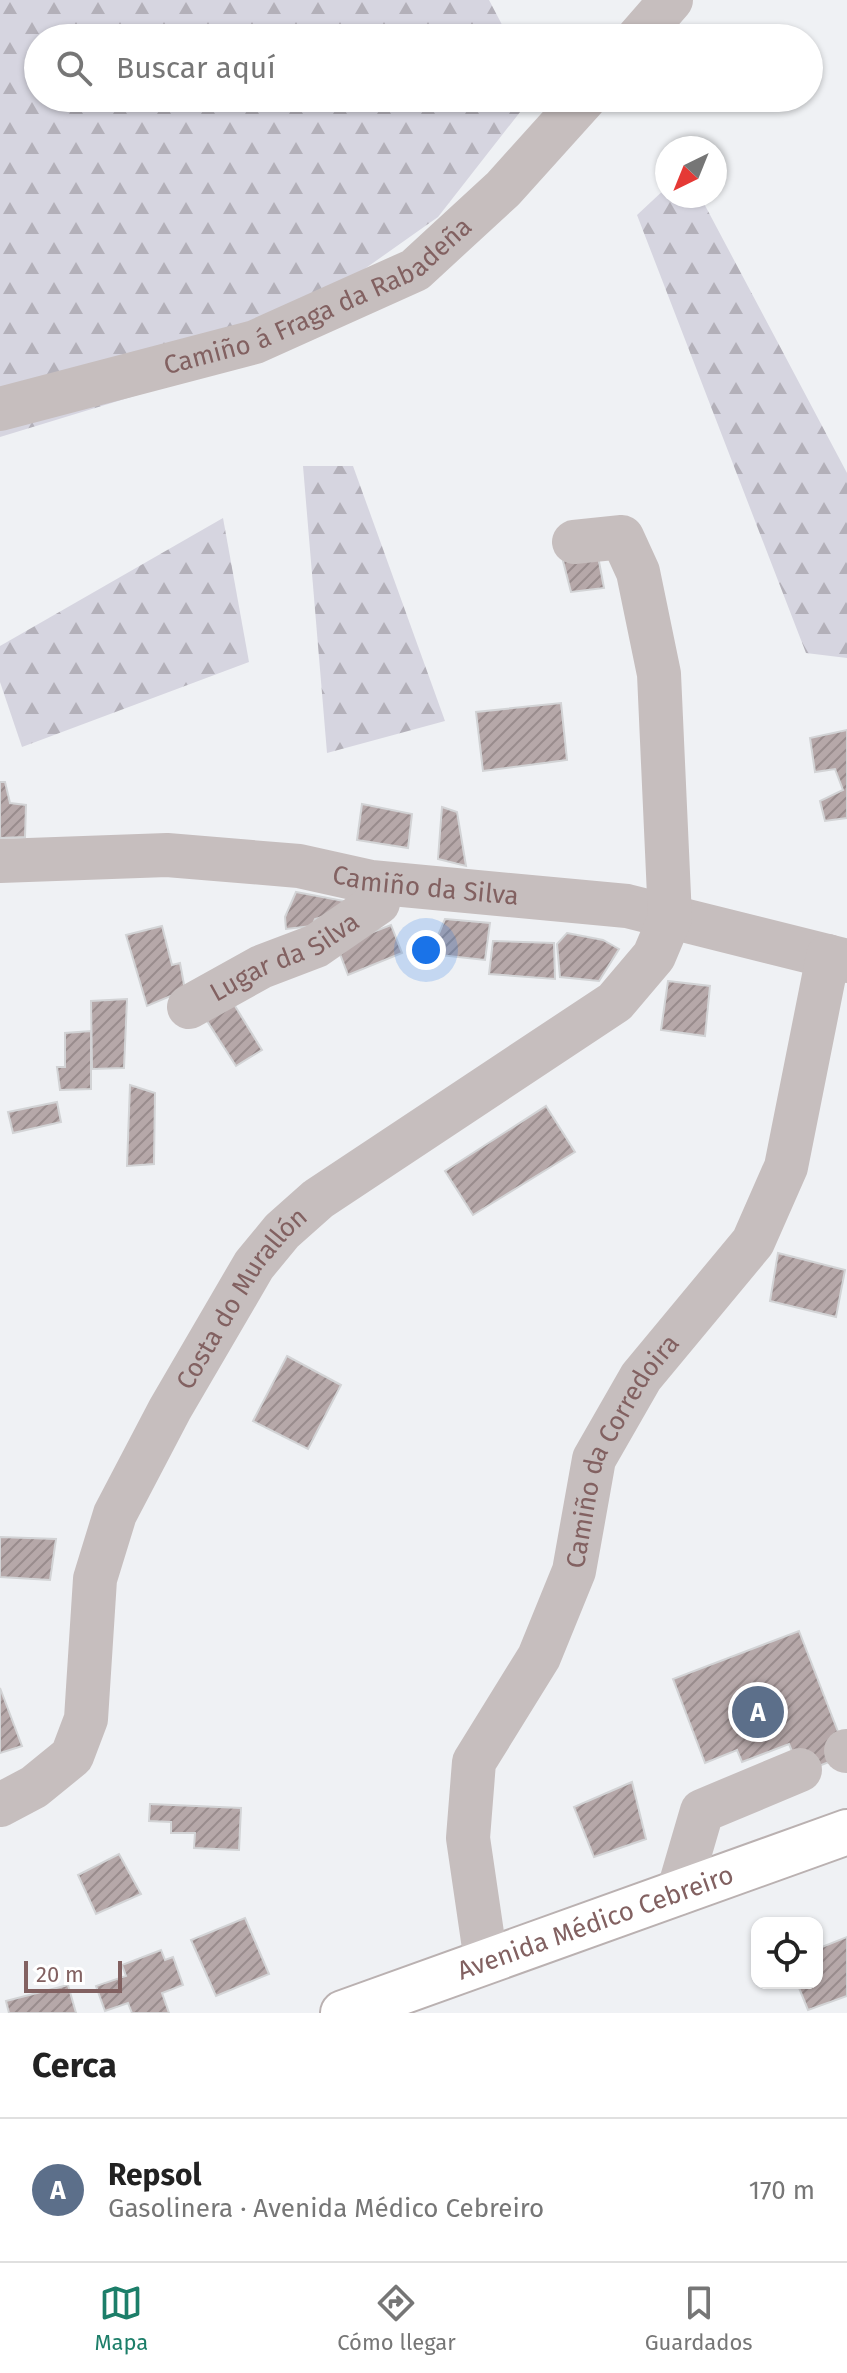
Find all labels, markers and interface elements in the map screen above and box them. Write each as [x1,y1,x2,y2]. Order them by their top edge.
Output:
search box [24,24,823,112]
icon: search [52,46,96,90]
text: Buscar aquí [116,50,276,86]
north arrow [655,136,727,208]
street label: Camiño á Fraga da Rabadeña [161,211,478,381]
street label: Camiño da Silva [329,859,520,912]
street label: Lugar da Silva [205,906,365,1008]
your location [406,930,446,970]
street label: Costa do Murallón [170,1201,314,1395]
street label: Camiño da Corredoira [560,1328,686,1571]
pin: A [732,1682,784,1742]
street label: Avenida Médico Cebreiro [453,1859,738,1987]
map controls [751,1917,823,1989]
button: locate [751,1917,823,1989]
scale bar [24,1957,122,1993]
text: 20 m [36,1961,84,1988]
text: Cerca [32,2045,117,2086]
text: Repsol [108,2157,201,2193]
text: A [50,2175,66,2206]
text: 170 m [749,2175,815,2206]
text: Gasolinera · Avenida Médico Cebreiro [108,2193,544,2224]
tab: Mapa [94,2281,148,2356]
tab: Cómo llegar [337,2281,456,2356]
tab: Guardados [645,2281,753,2356]

